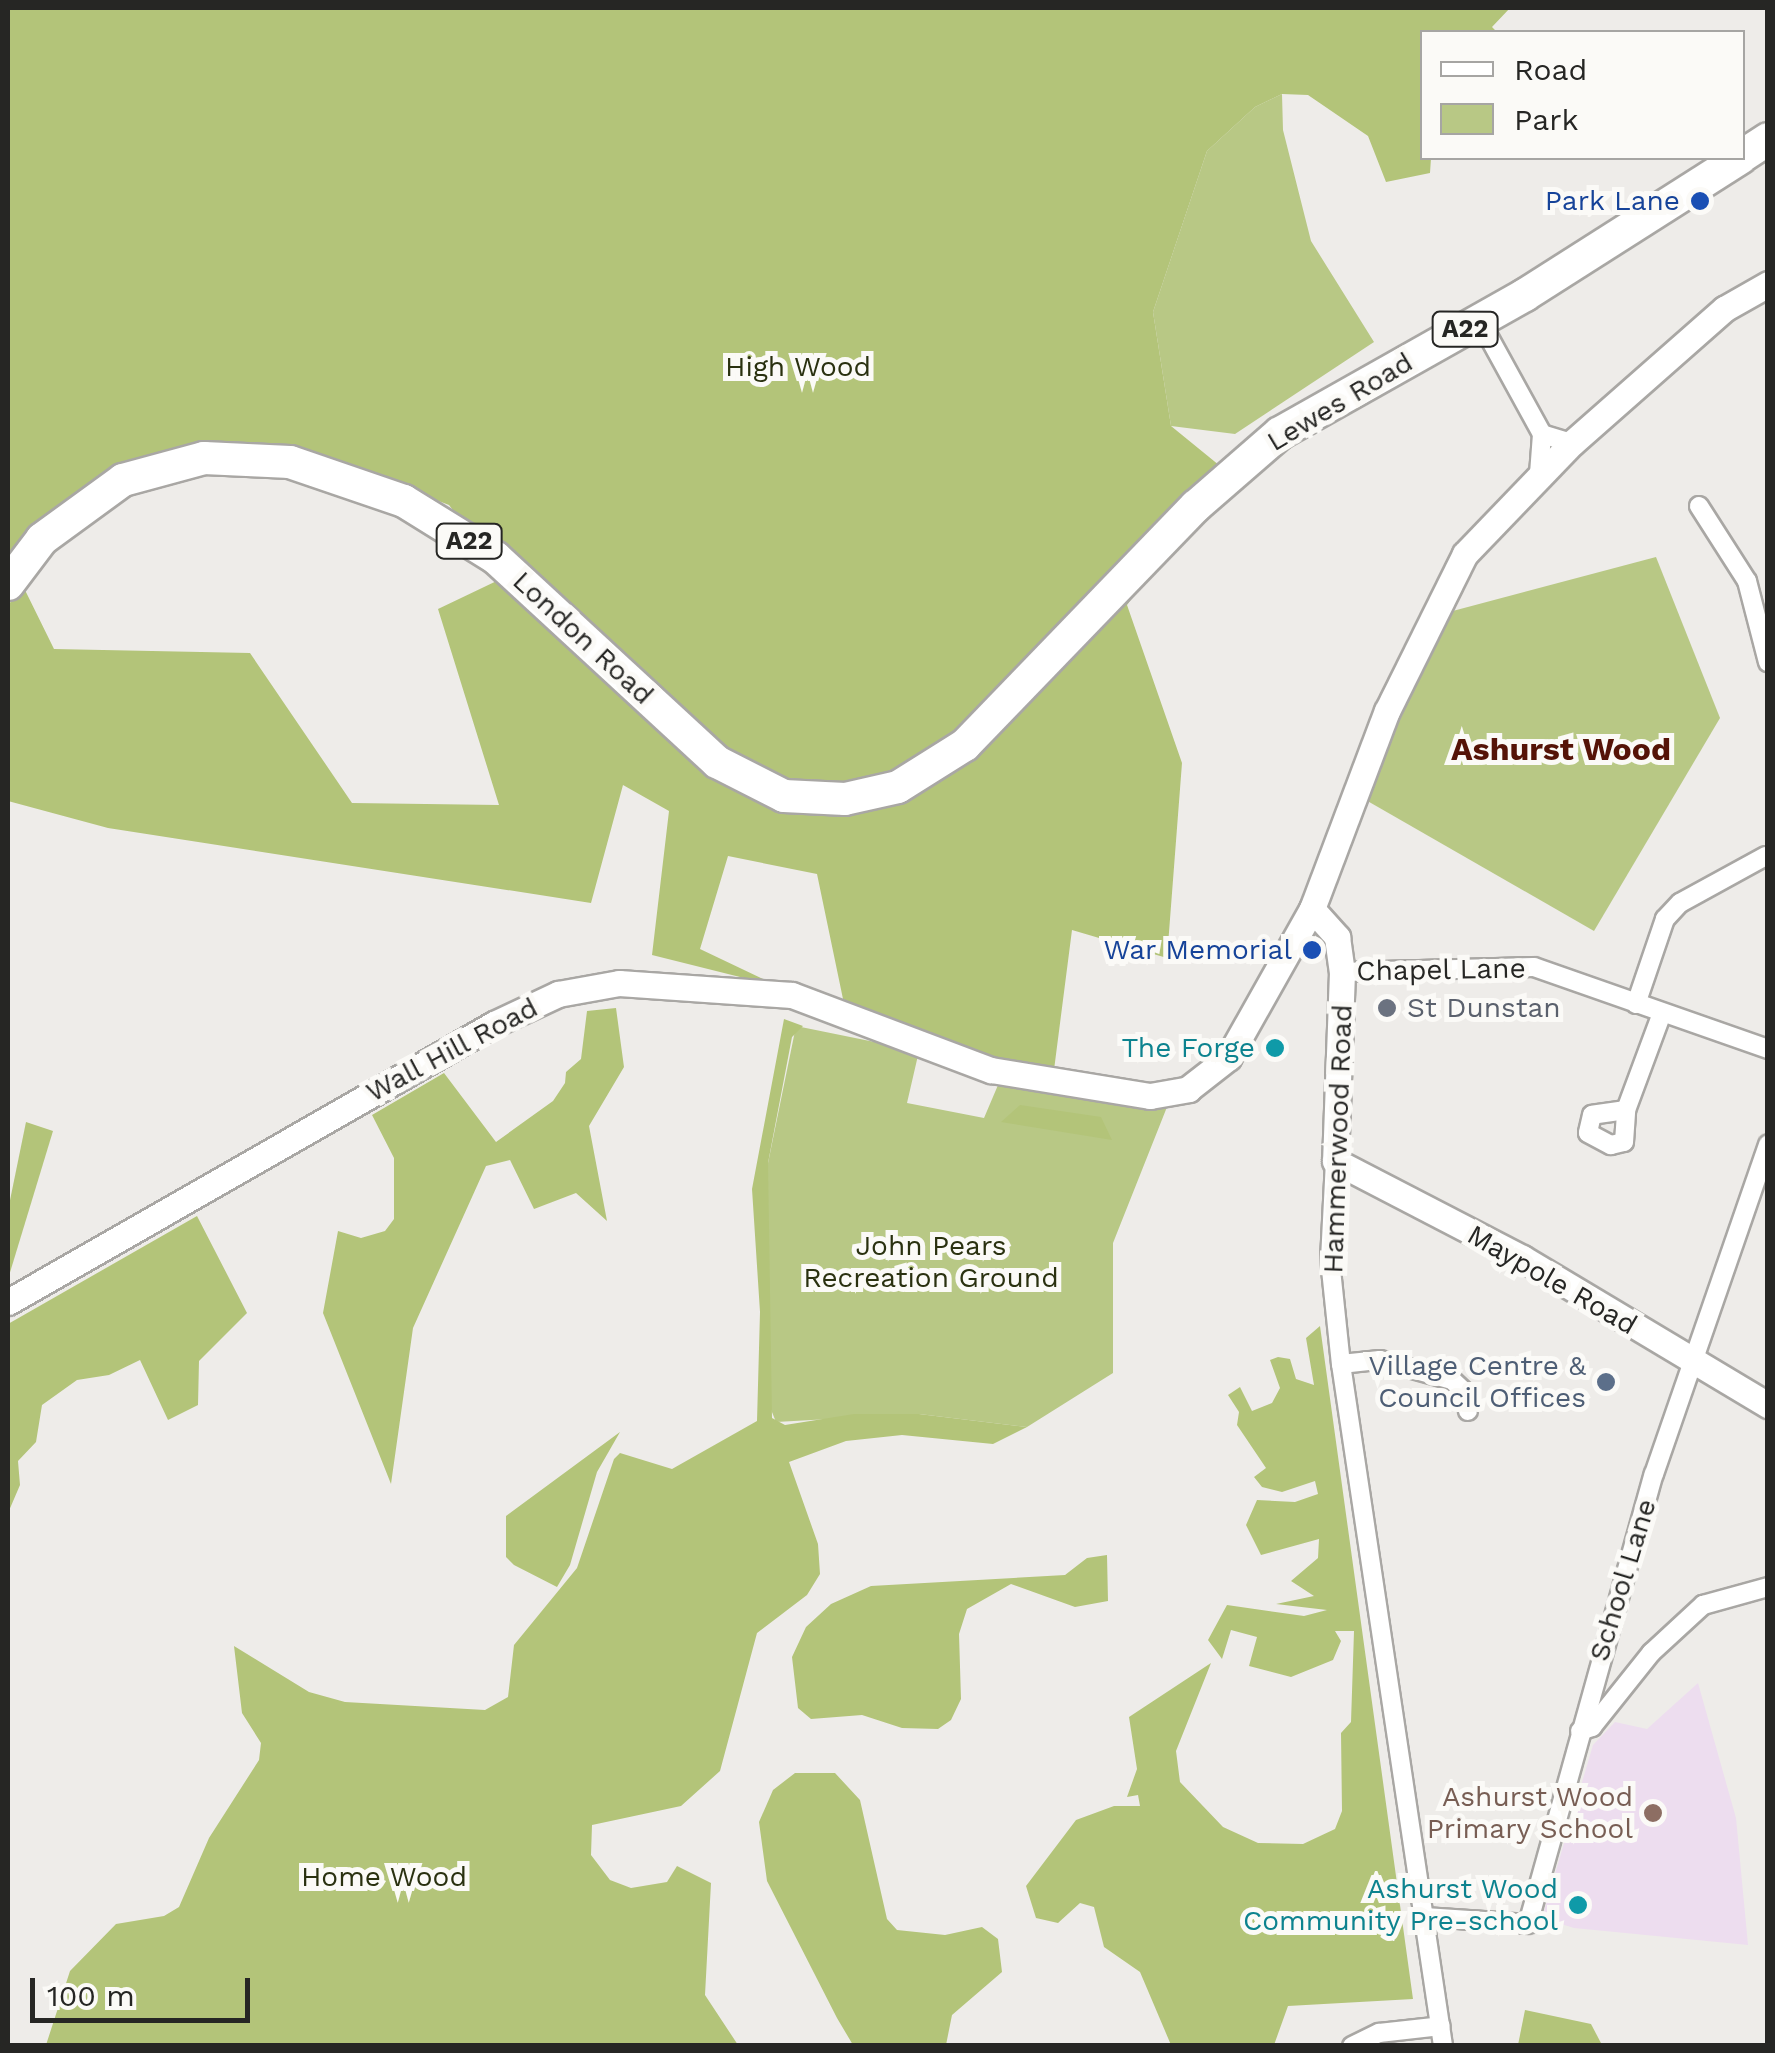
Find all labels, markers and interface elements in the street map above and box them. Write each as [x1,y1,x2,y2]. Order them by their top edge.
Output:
legend [1420,30,1745,160]
text: Road [1514,52,1587,87]
text: Park [1514,102,1579,137]
place label: Park Lane [1544,184,1680,218]
marker: Park Lane [1689,190,1711,212]
road number: A22 [1430,309,1500,349]
street label: Lewes Road [1261,345,1419,459]
park label: High Wood [725,350,871,384]
road number: A22 [434,521,504,561]
street label: London Road [506,564,660,712]
district label: Ashurst Wood [1451,730,1671,768]
place label: War Memorial [1103,933,1292,967]
marker: War Memorial [1301,939,1323,961]
street label: Chapel Lane [1356,952,1526,988]
street label: Wall Hill Road [360,990,544,1110]
place label: St Dunstan [1407,991,1561,1025]
marker: St Dunstan [1376,997,1398,1019]
street label: Hammerwood Road [1317,1004,1359,1274]
place label: The Forge [1121,1031,1255,1065]
marker: The Forge [1264,1037,1286,1059]
street label: Maypole Road [1461,1218,1643,1342]
park label: John Pears Recreation Ground [803,1229,1059,1295]
place label: Village Centre & Council Offices [1368,1349,1586,1415]
marker: Village Centre & Council Offices [1595,1371,1617,1393]
street label: School Lane [1582,1494,1664,1666]
place label: Ashurst Wood Primary School [1426,1780,1633,1846]
marker: Ashurst Wood Primary School [1642,1802,1664,1824]
park label: Home Wood [301,1860,467,1894]
place label: Ashurst Wood Community Pre-school [1242,1872,1558,1938]
marker: Ashurst Wood Community Pre-school [1567,1894,1589,1916]
scale bar [35,1958,255,2020]
text: 100 m [47,1978,135,2013]

